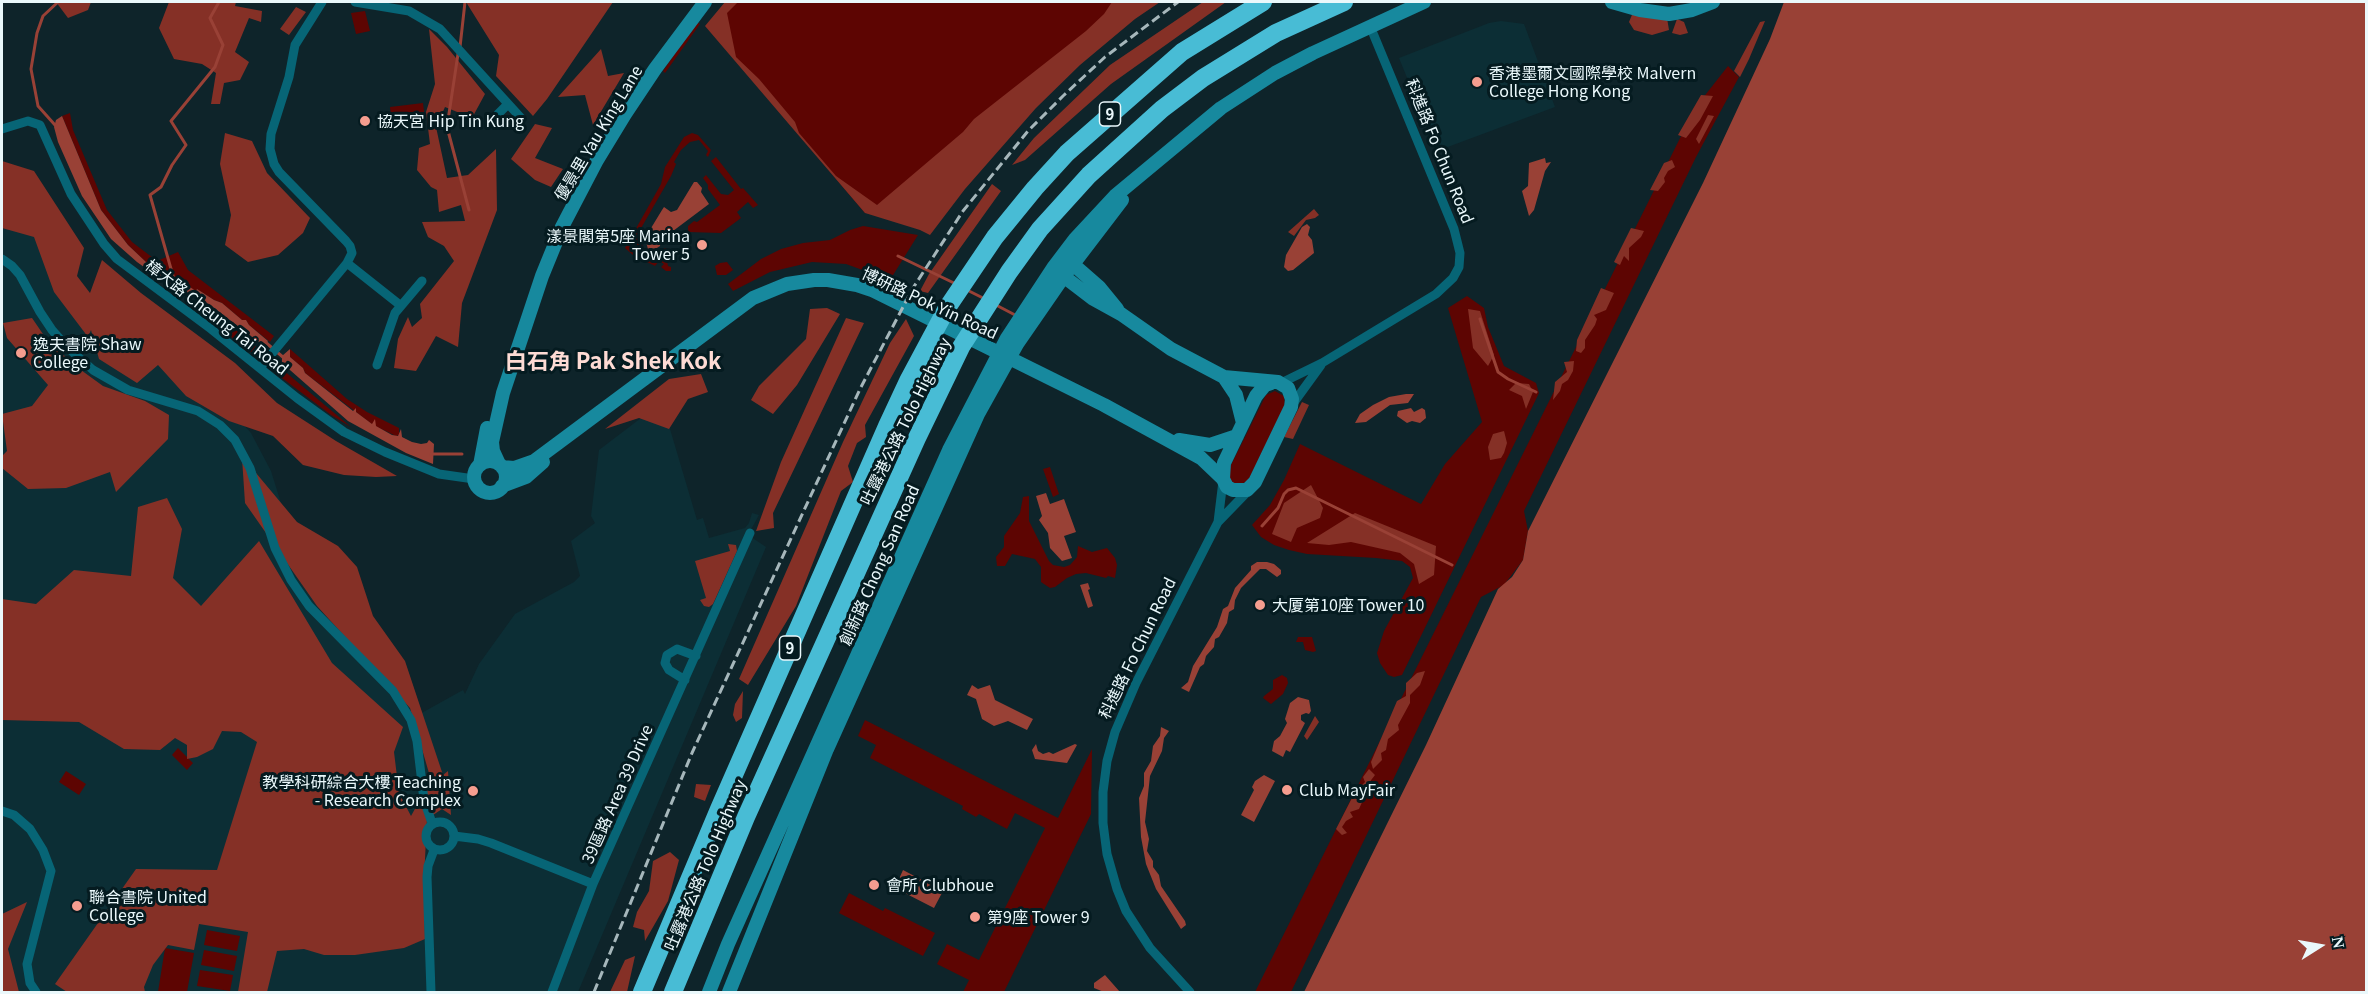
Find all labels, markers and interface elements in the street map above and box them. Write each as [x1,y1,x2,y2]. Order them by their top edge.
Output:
street label: 優景里 Yau King Lane [550,62,646,204]
place label: 香港墨爾文國際學校 Malvern College Hong Kong [1489,63,1696,101]
marker: 香港墨爾文國際學校 Malvern College Hong Kong [1470,75,1484,89]
street label: 科進路 Fo Chun Road [1402,76,1478,226]
road number: 9 [1100,102,1120,126]
place label: 協天宮 Hip Tin Kung [377,111,524,131]
marker: 協天宮 Hip Tin Kung [358,114,372,128]
place label: 漾景閣第5座 Marina Tower 5 [546,226,690,264]
marker: 漾景閣第5座 Marina Tower 5 [695,238,709,252]
street label: 樟大路 Cheung Tai Road [142,255,292,379]
street label: 博研路 Pok Yin Road [859,263,1001,343]
place label: 逸夫書院 Shaw College [33,334,142,372]
street label: 吐露港公路 Tolo Highway [856,334,954,508]
marker: 逸夫書院 Shaw College [14,346,28,360]
district label: 白石角 Pak Shek Kok [505,348,721,374]
street label: 創新路 Chong San Road [835,482,923,648]
street label: 科進路 Fo Chun Road [1094,574,1180,722]
place label: 大厦第10座 Tower 10 [1272,595,1424,615]
marker: 大厦第10座 Tower 10 [1253,598,1267,612]
road number: 9 [780,636,800,660]
street label: 39區路 Area 39 Drive [578,721,656,867]
place label: 教學科研綜合大樓 Teaching - Research Complex [262,772,461,810]
street label: 吐露港公路 Tolo Highway [660,776,750,954]
place label: Club MayFair [1299,780,1395,800]
marker: Club MayFair [1280,783,1294,797]
marker: 教學科研綜合大樓 Teaching - Research Complex [466,784,480,798]
place label: 會所 Clubhoue [886,875,994,895]
marker: 會所 Clubhoue [867,878,881,892]
place label: 聯合書院 United College [89,887,207,925]
marker: 聯合書院 United College [70,899,84,913]
place label: 第9座 Tower 9 [987,907,1090,927]
marker: 第9座 Tower 9 [968,910,982,924]
north arrow [2290,916,2350,976]
text: N [2329,935,2348,950]

